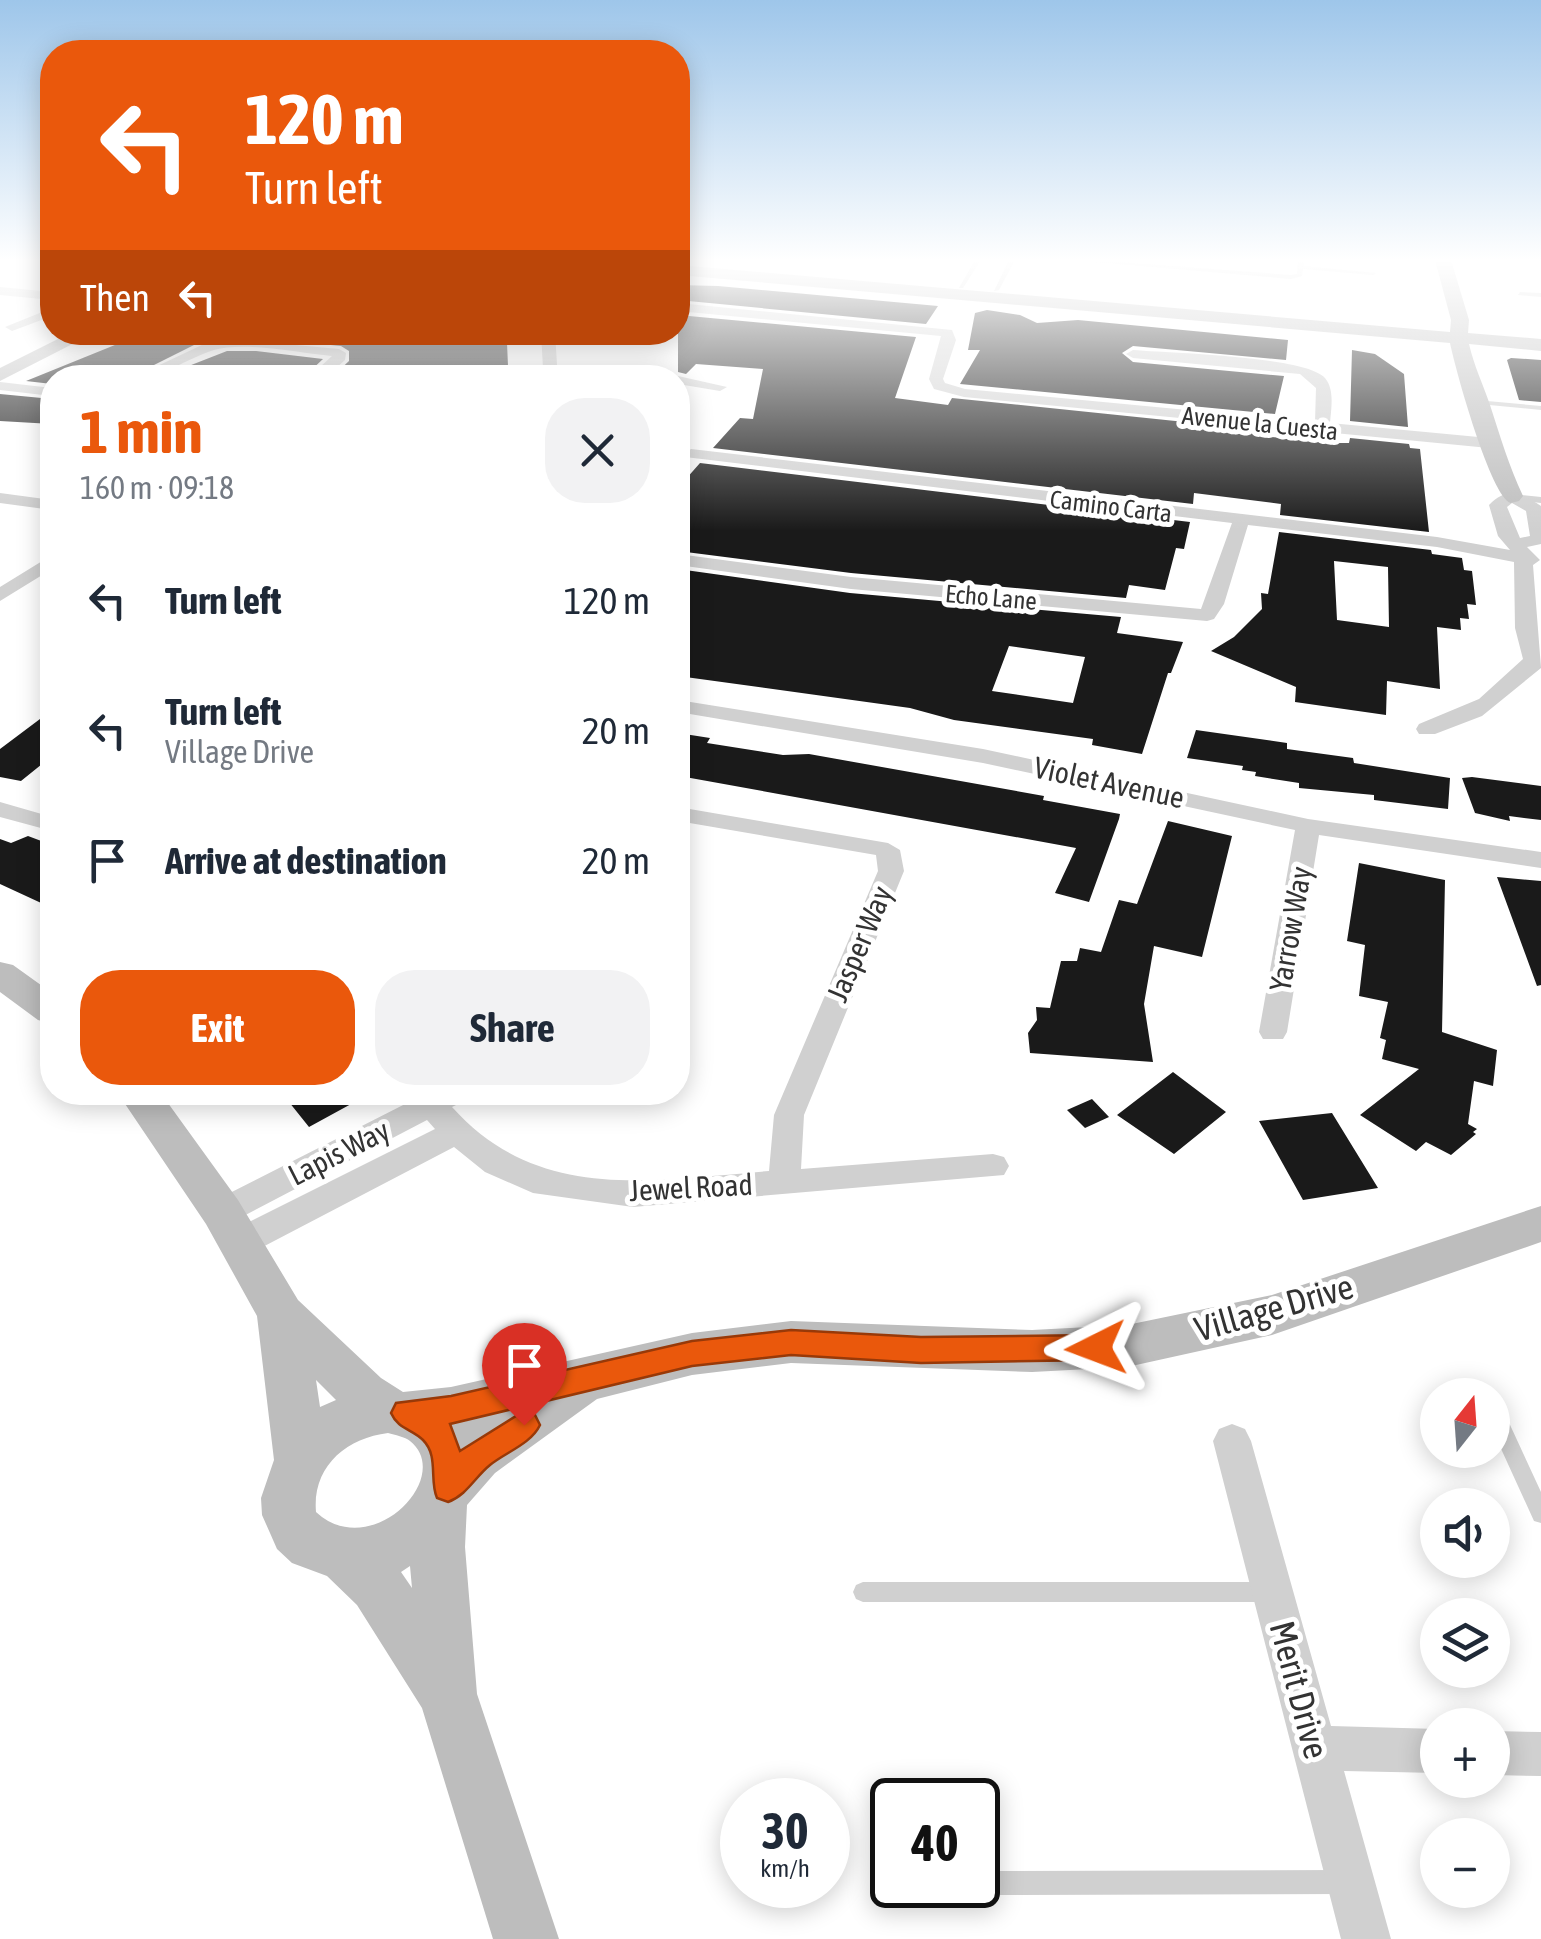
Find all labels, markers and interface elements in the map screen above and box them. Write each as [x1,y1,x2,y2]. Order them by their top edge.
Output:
text: 120 m [245,79,404,159]
icon: left [80,80,210,210]
text: Turn left [245,162,383,214]
icon: left [170,270,225,325]
text: Then [80,276,150,319]
text: 1 min [80,397,203,466]
button: close [545,398,650,503]
street label: Avenue la Cuesta [1181,401,1339,445]
text: 160 m · 09:18 [80,469,234,506]
street label: Camino Carta [1048,485,1174,527]
icon: left [80,573,135,628]
text: Turn left [165,579,281,622]
text: 120 m [564,579,650,622]
street label: Echo Lane [944,579,1038,615]
text: Turn left [165,690,281,733]
icon: left [80,703,135,758]
text: 20 m [582,709,650,752]
text: Village Drive [165,733,314,770]
street label: Violet Avenue [1031,750,1187,815]
icon: arrive [80,833,135,888]
text: Arrive at destination [165,839,447,882]
text: 20 m [582,839,650,882]
street label: Yarrow Way [1262,864,1318,994]
street label: Jasper Way [820,881,899,1006]
button: Exit [80,970,355,1085]
button: Share [375,970,650,1085]
street label: Lapis Way [282,1112,395,1192]
street label: Jewel Road [628,1167,753,1207]
street label: Village Drive [1190,1265,1358,1349]
position arrow [1044,1296,1148,1400]
pin [482,1323,567,1426]
icon: arrive [497,1338,552,1393]
north arrow [1420,1378,1510,1468]
map controls [1420,1378,1510,1908]
button: sound [1420,1488,1510,1578]
button: layers [1420,1598,1510,1688]
street label: Merit Drive [1262,1617,1337,1763]
button: + [1420,1708,1510,1798]
speed limit sign: 40 [870,1778,1000,1908]
text: 30 [761,1802,808,1860]
button: − [1420,1818,1510,1908]
text: km/h [760,1854,810,1882]

